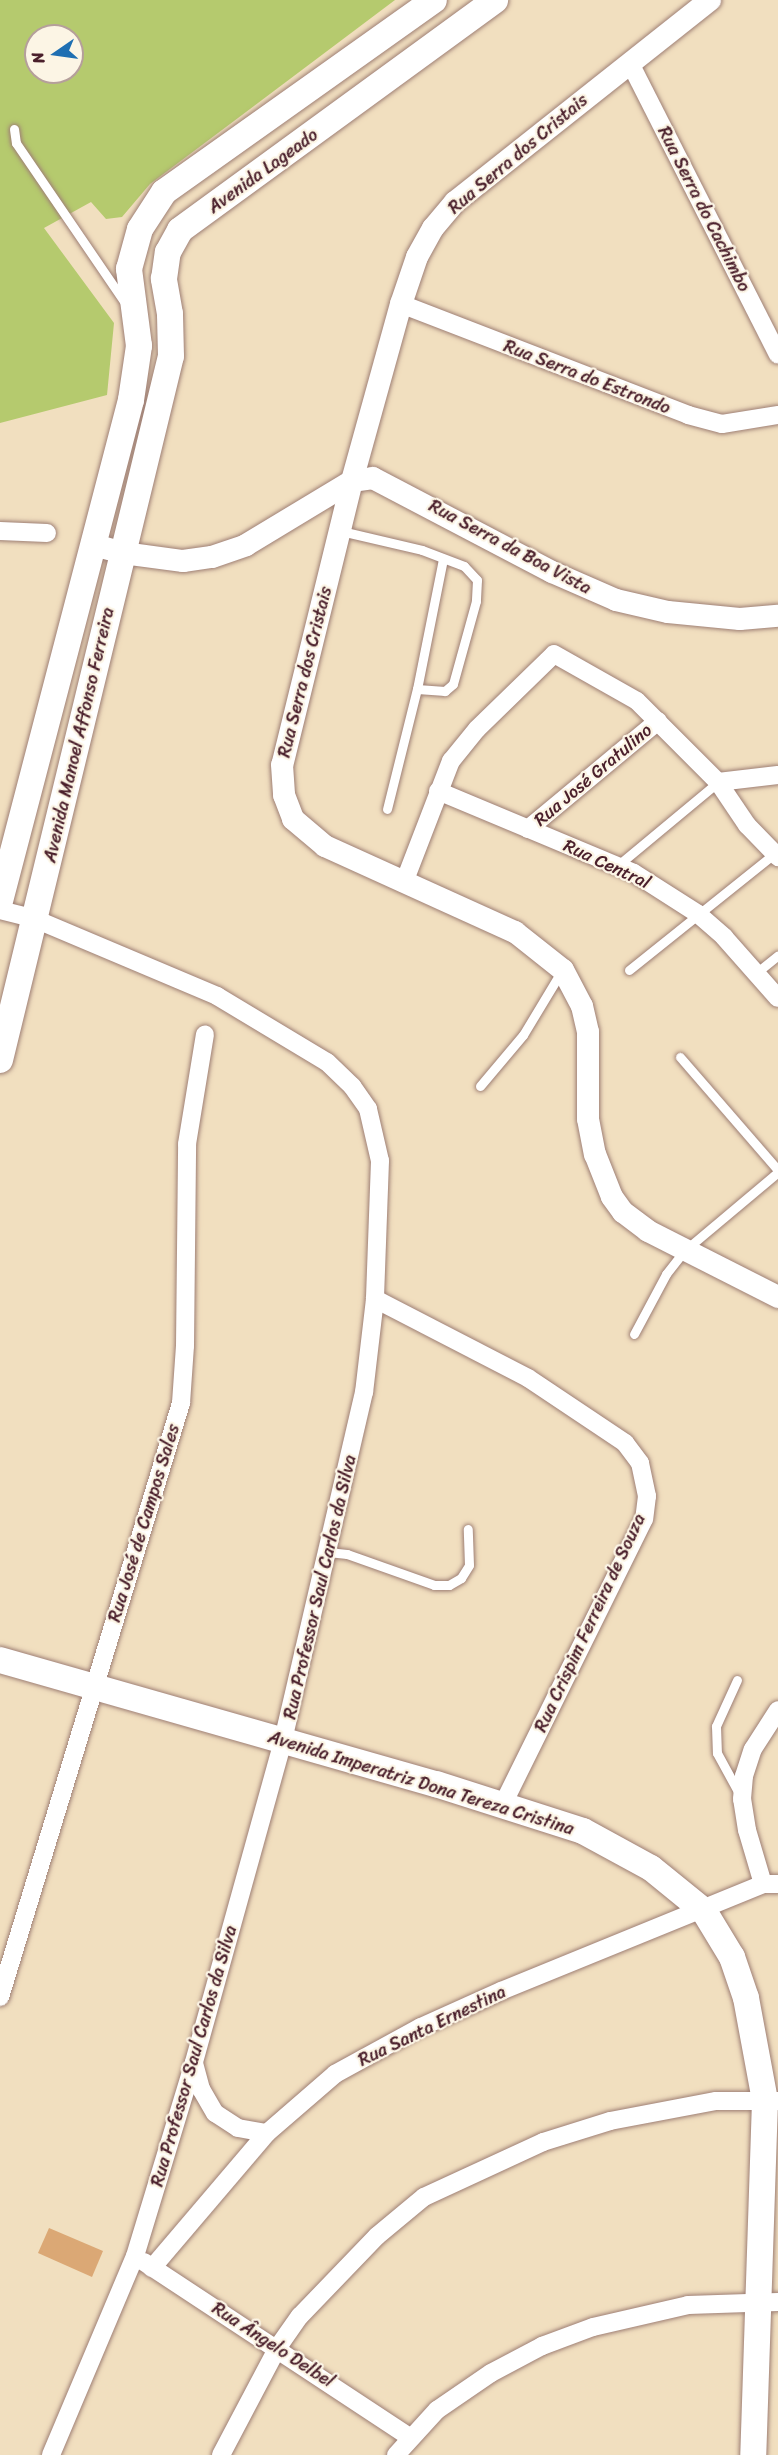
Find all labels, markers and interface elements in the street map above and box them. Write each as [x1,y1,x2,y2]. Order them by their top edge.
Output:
north arrow [24,24,84,84]
text: N [23,49,53,66]
street label: Rua Serra dos Cristais [444,89,592,219]
street label: Rua Serra do Cachimbo [653,123,755,295]
street label: Avenida Lageado [204,124,322,218]
street label: Rua Serra do Estrondo [500,335,674,419]
street label: Rua Serra da Boa Vista [425,495,595,599]
street label: Rua Serra dos Cristais [273,584,337,760]
street label: Avenida Manoel Affonso Ferreira [39,605,119,865]
street label: Rua José Gratulino [529,719,657,831]
street label: Rua Central [560,834,654,894]
street label: Rua José de Campos Sales [104,1422,184,1624]
street label: Rua Professor Saul Carlos da Silva [279,1452,361,1722]
street label: Rua Crispim Ferreira de Souza [530,1510,650,1736]
street label: Avenida Imperatriz Dona Tereza Cristina [265,1726,577,1840]
street label: Rua Professor Saul Carlos da Silva [146,1923,242,2189]
street label: Rua Santa Ernestina [355,1981,509,2071]
street label: Rua Ângelo Delbel [207,2297,339,2393]

